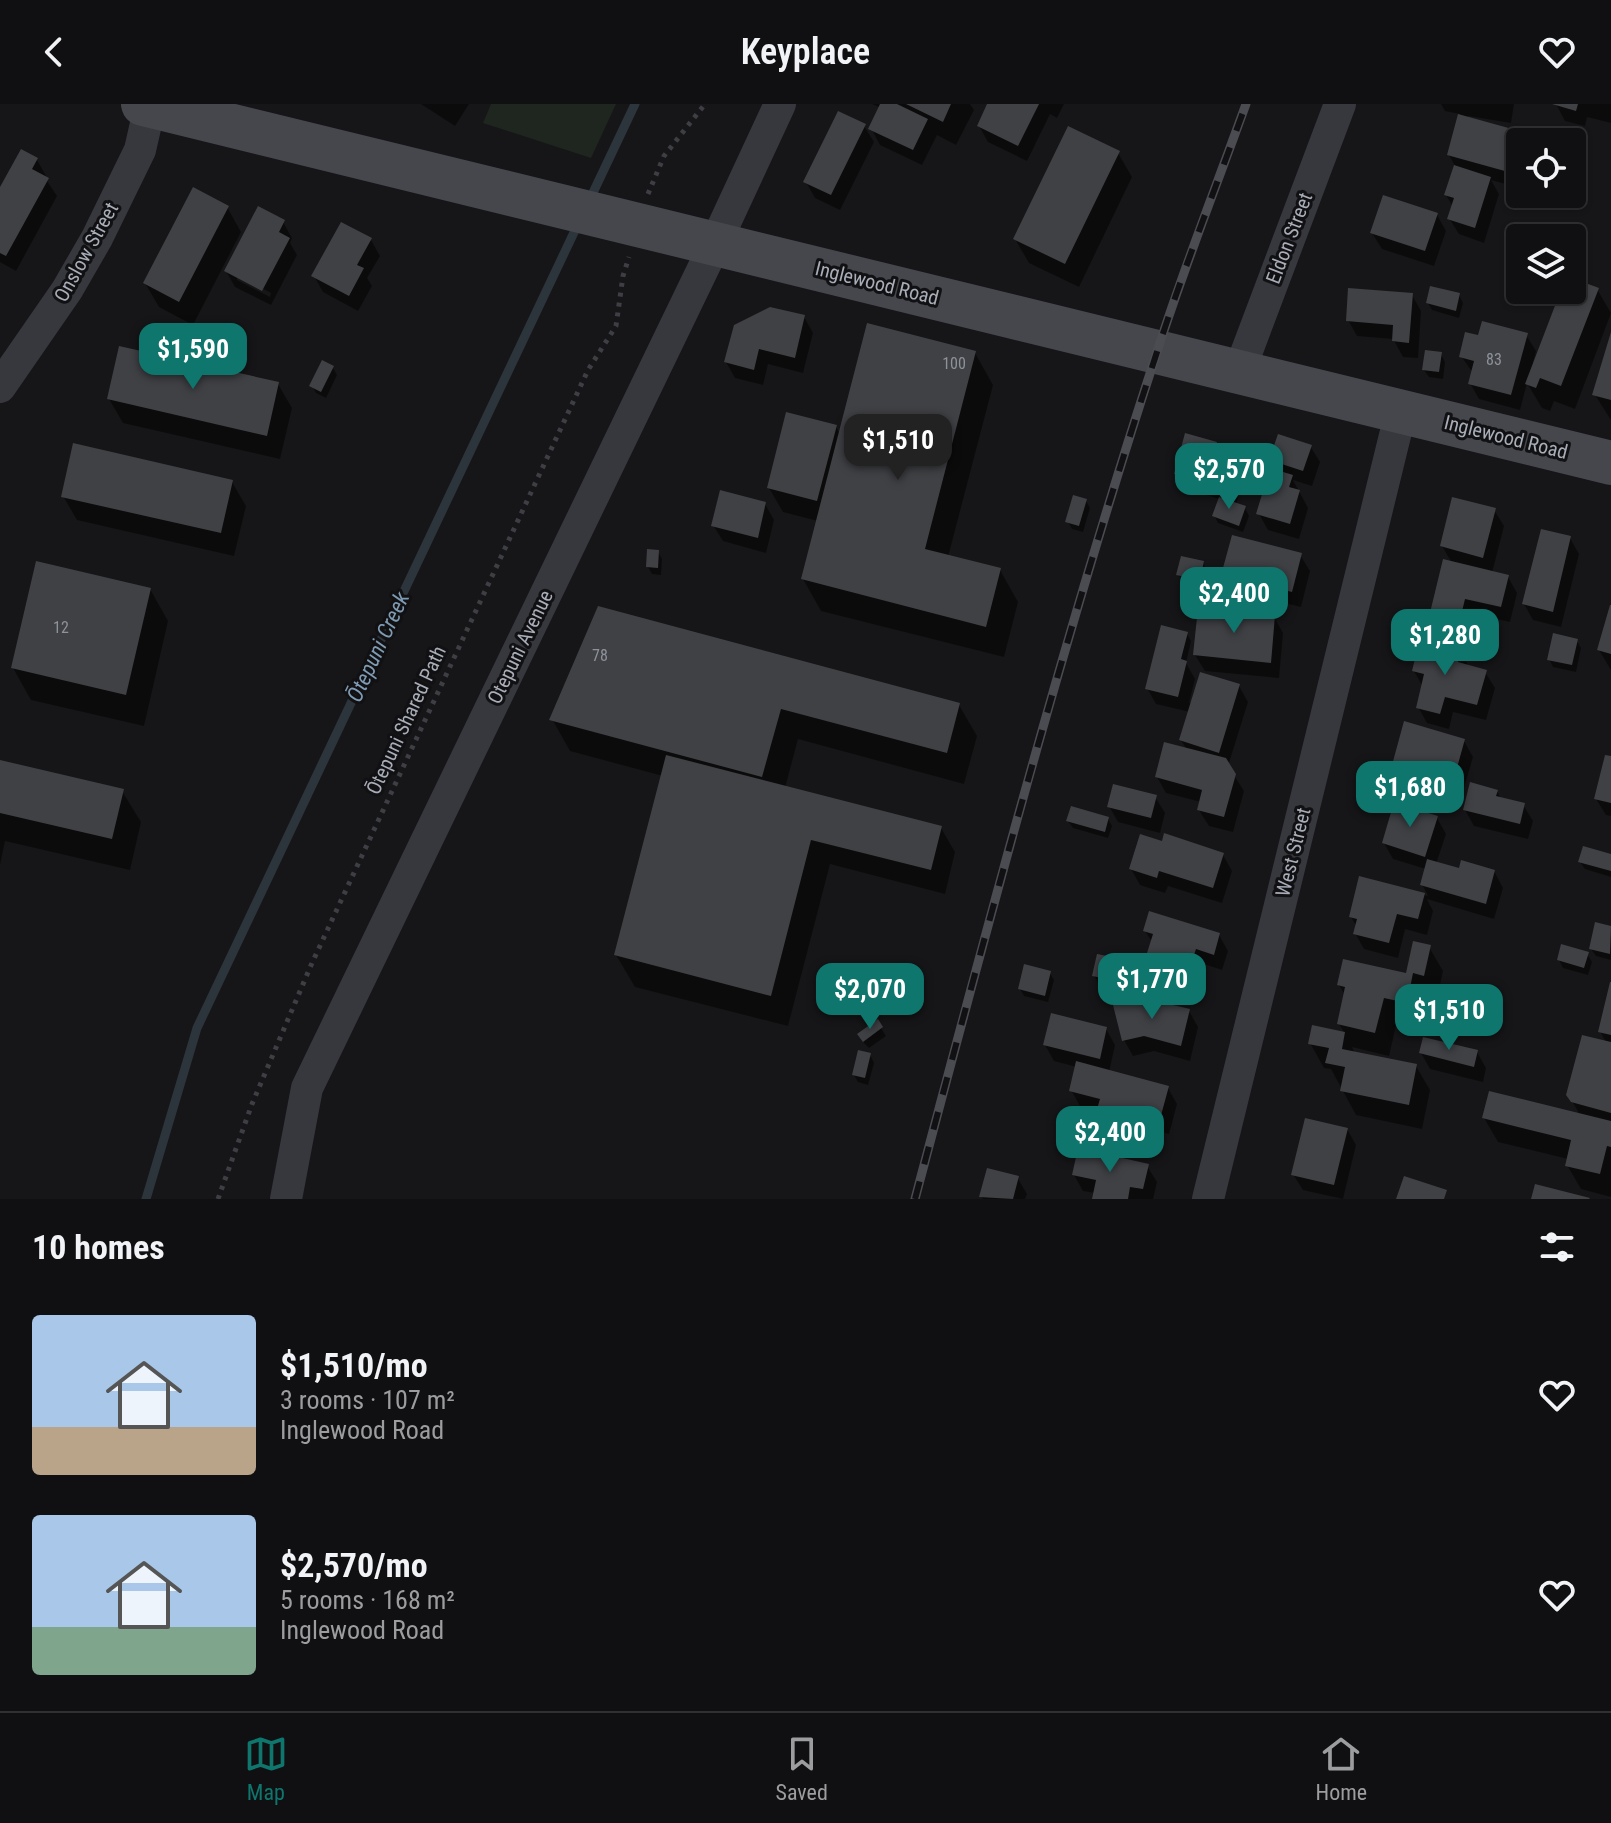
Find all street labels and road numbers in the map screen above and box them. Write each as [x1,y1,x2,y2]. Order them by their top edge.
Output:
street label: Eldon Street [1261,189,1317,287]
street label: Onslow Street [49,198,123,306]
street label: Inglewood Road [813,256,941,310]
street label: Inglewood Road [1442,410,1570,464]
street label: Otepuni Avenue [482,586,558,708]
street label: Ōtepuni Shared Path [361,642,451,798]
street label: West Street [1270,805,1316,899]

